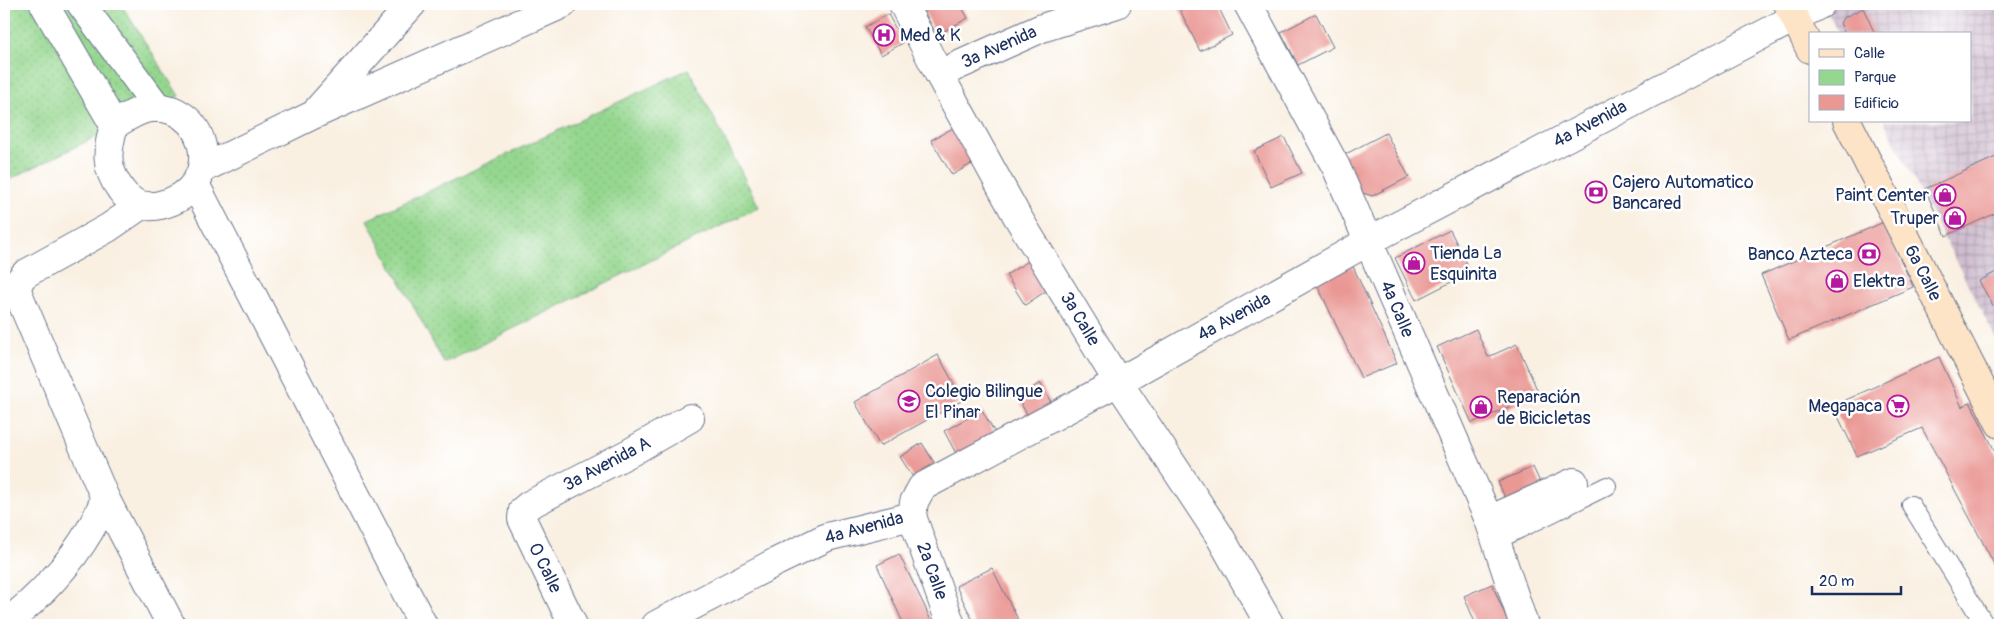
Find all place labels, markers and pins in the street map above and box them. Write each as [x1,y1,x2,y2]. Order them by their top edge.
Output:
hospital icon: Med & K [872,23,896,47]
place label: Med & K [900,24,961,47]
place label: Cajero Automatico Bancared [1612,171,1754,215]
bank icon: Cajero Automatico Bancared [1584,180,1608,204]
shop icon: Paint Center [1933,183,1957,207]
place label: Paint Center [1835,184,1930,207]
shop icon: Truper [1943,206,1967,230]
place label: Truper [1890,207,1940,230]
place label: Tienda La Esquinita [1430,242,1502,286]
bank icon: Banco Azteca [1857,242,1881,266]
place label: Banco Azteca [1748,243,1853,266]
shop icon: Tienda La Esquinita [1402,251,1426,275]
shop icon: Elektra [1825,269,1849,293]
place label: Elektra [1853,270,1905,293]
place label: Colegio Bilingue El Pinar [925,380,1043,424]
place label: Reparación de Bicicletas [1497,386,1591,430]
school or university icon: Colegio Bilingue El Pinar [897,389,921,413]
supermarket icon: Megapaca [1886,394,1910,418]
shop icon: Reparación de Bicicletas [1469,395,1493,419]
place label: Megapaca [1808,395,1882,418]

